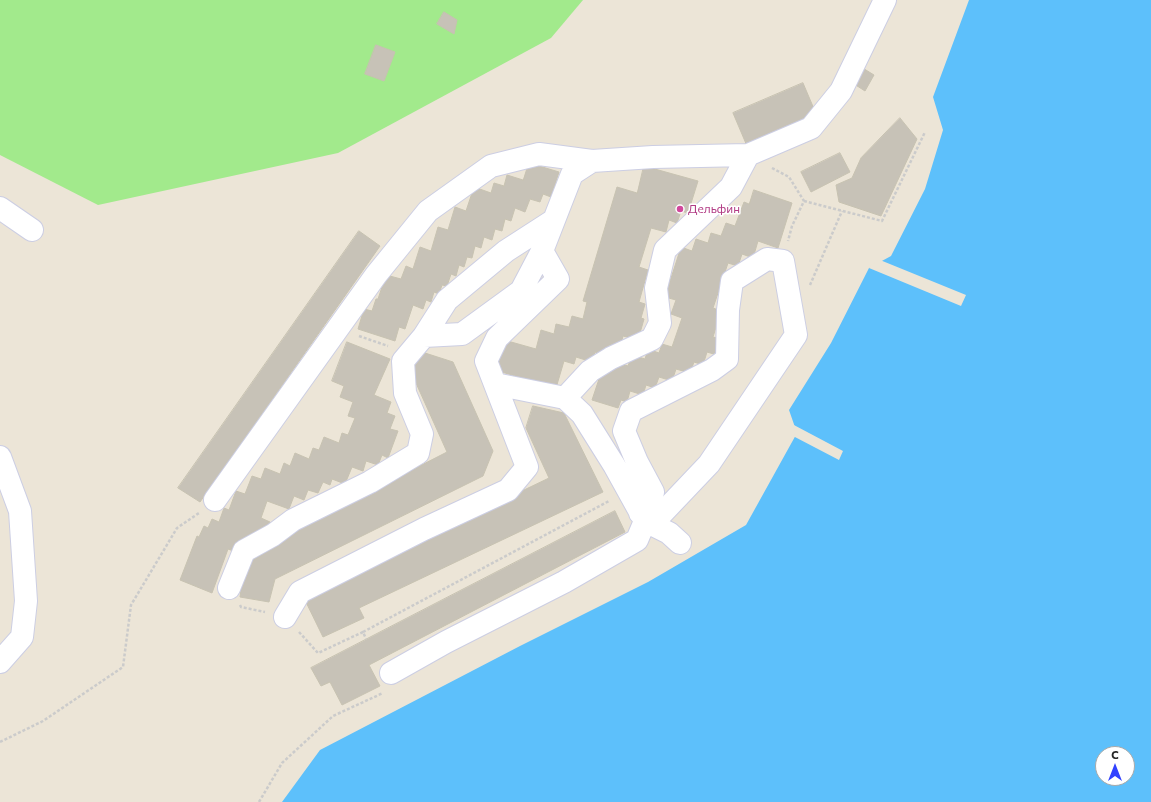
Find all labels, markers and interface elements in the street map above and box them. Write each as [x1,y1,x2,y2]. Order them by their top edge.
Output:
place label: Дельфин [688,202,740,216]
marker: Дельфин [675,204,685,214]
north arrow [1095,746,1135,786]
text: С [1111,748,1119,761]

